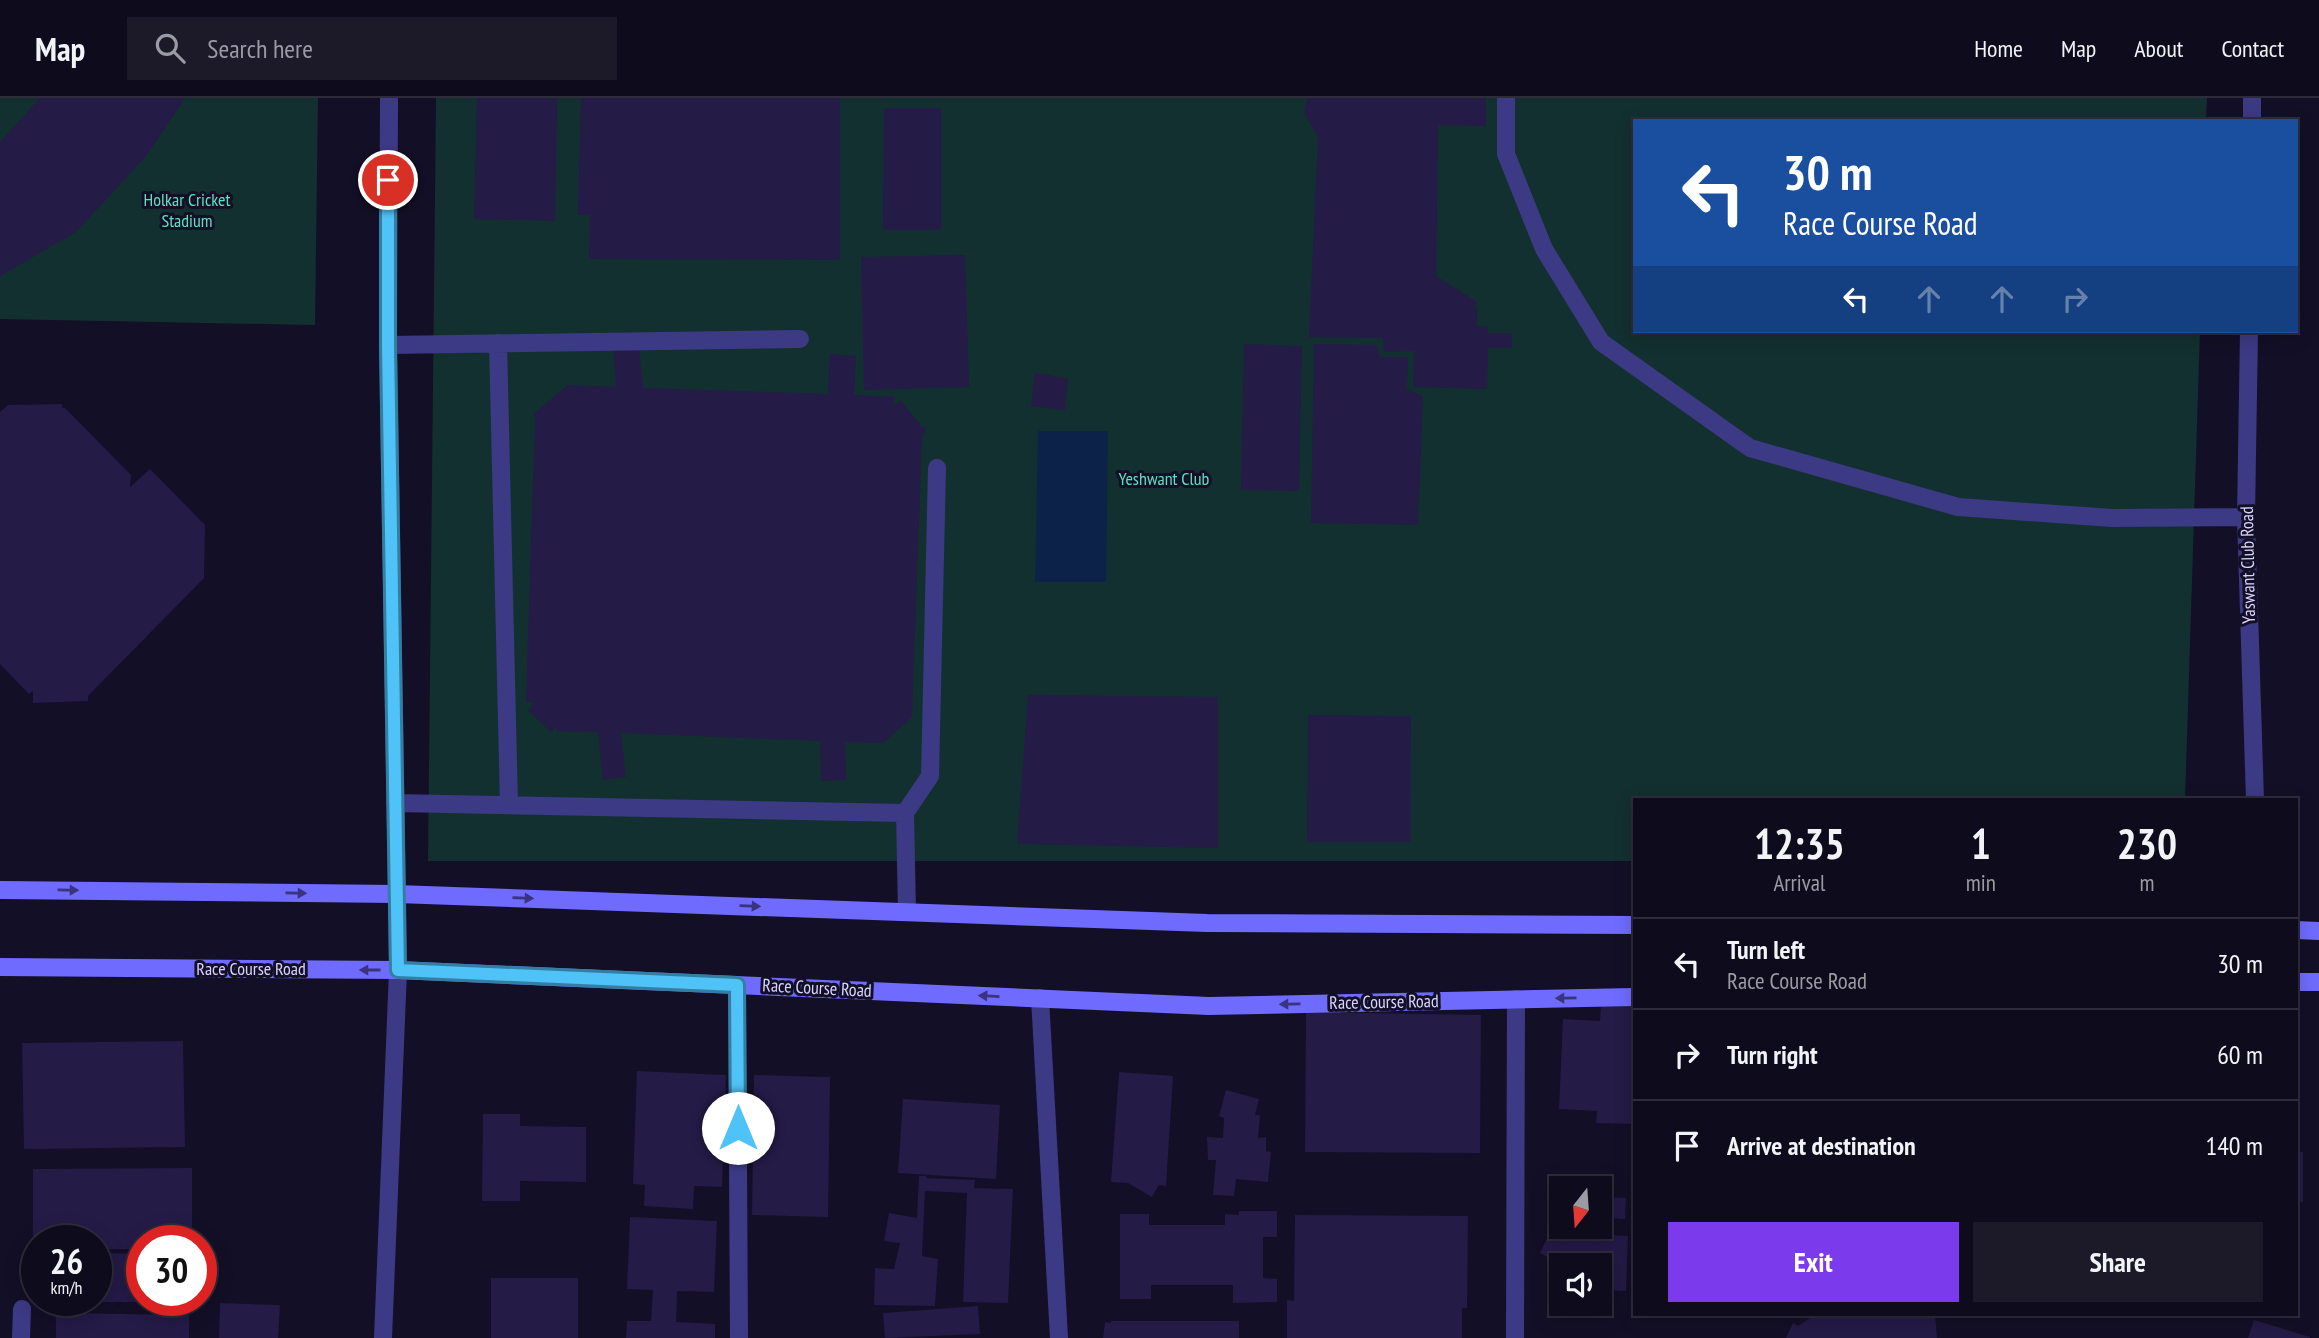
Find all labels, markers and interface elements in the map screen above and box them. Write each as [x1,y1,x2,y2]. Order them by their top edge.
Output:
search box [127,17,617,80]
text: Map [35,27,85,70]
icon: search [151,29,189,67]
text: Search here [207,32,313,65]
text: Home [1974,33,2023,64]
text: Map [2061,33,2096,64]
text: About [2134,33,2183,64]
text: Contact [2221,33,2284,64]
text: 30 m [1783,140,1872,204]
icon: left [1668,147,1759,238]
pin [358,150,418,210]
icon: arrive [369,161,407,199]
park label: Holkar Cricket Stadium [144,188,231,232]
text: Race Course Road [1783,202,1978,244]
icon: left [1837,280,1875,318]
icon: ahead [1910,280,1948,318]
icon: ahead [1983,280,2021,318]
icon: right [2056,280,2094,318]
park label: Yeshwant Club [1119,467,1210,490]
street label: Yaswant Club Road [2235,506,2260,624]
text: 12:35 [1754,816,1845,871]
text: 1 [1971,816,1991,871]
text: 230 [2117,816,2177,871]
text: Arrival [1773,868,1825,897]
text: min [1966,868,1996,897]
text: m [2139,868,2154,897]
one-way arrow [57,884,79,896]
one-way arrow [285,887,307,898]
one-way arrow [512,893,534,904]
one-way arrow [740,901,762,912]
text: Turn left [1727,933,1805,966]
icon: left [1668,945,1706,983]
text: 30 m [2217,947,2263,980]
street label: Race Course Road [196,957,306,980]
one-way arrow [359,964,381,975]
text: Race Course Road [1727,966,1867,995]
street label: Race Course Road [762,973,872,1002]
street label: Race Course Road [1329,989,1439,1014]
one-way arrow [978,990,1000,1001]
one-way arrow [1555,992,1577,1004]
one-way arrow [1279,998,1301,1010]
icon: right [1668,1036,1706,1074]
text: Turn right [1727,1038,1818,1071]
text: 60 m [2217,1038,2263,1071]
position arrow [701,1091,775,1165]
icon: arrive [1668,1127,1706,1165]
text: Arrive at destination [1727,1129,1916,1162]
text: 140 m [2205,1129,2263,1162]
north arrow [1549,1176,1612,1239]
map controls [1549,1176,1612,1316]
button: Exit [1668,1222,1959,1302]
button: Share [1973,1222,2263,1302]
speed limit sign: 30 [126,1225,217,1316]
text: 26 [50,1238,83,1284]
button: sound [1549,1253,1612,1316]
text: km/h [51,1276,82,1299]

